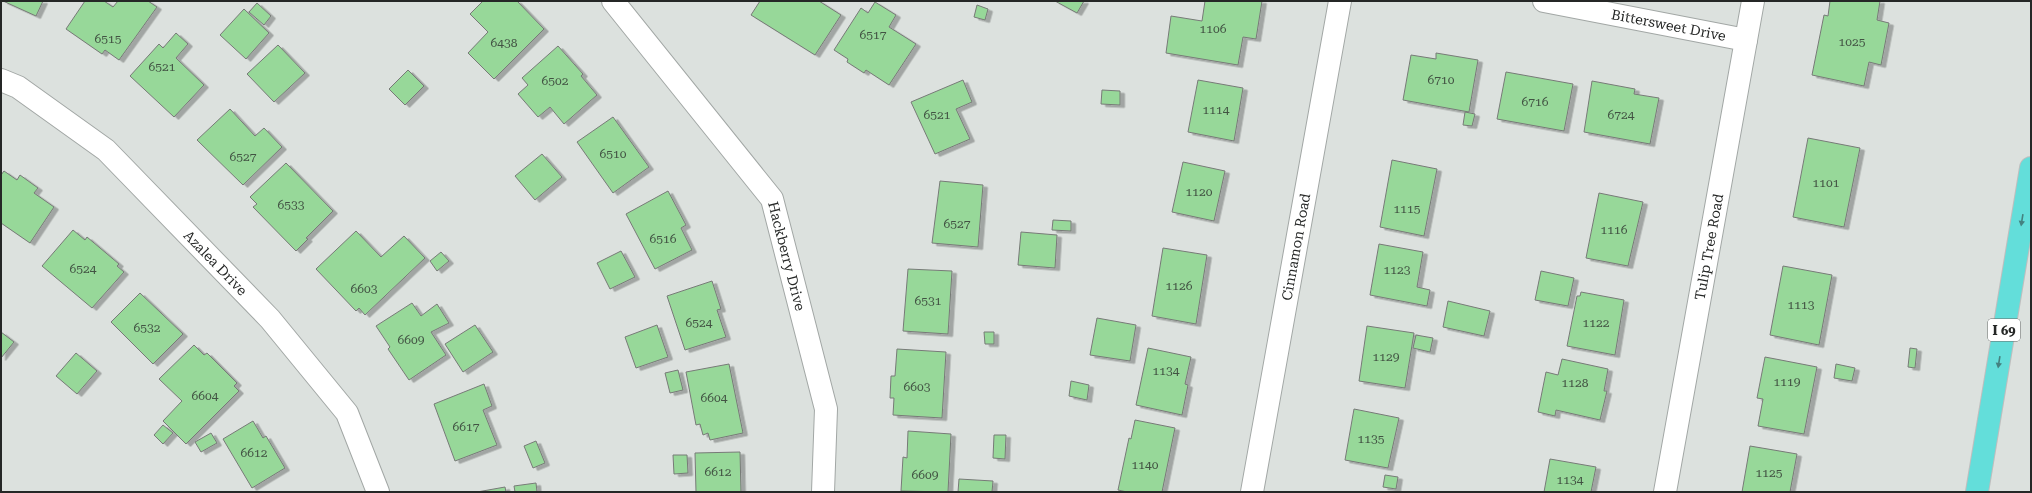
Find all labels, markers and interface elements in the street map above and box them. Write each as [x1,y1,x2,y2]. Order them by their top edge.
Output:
street label: Bittersweet Drive [1610,6,1728,44]
house number: 1106 [1200,22,1227,36]
house number: 6517 [860,28,887,42]
house number: 6515 [95,32,122,46]
house number: 1025 [1839,35,1866,49]
house number: 6438 [491,36,518,50]
house number: 6521 [149,60,176,74]
house number: 6710 [1428,73,1455,87]
house number: 6502 [542,74,569,88]
house number: 6716 [1522,95,1549,109]
house number: 1114 [1203,103,1230,117]
house number: 6521 [924,108,951,122]
house number: 6724 [1608,108,1635,122]
house number: 6510 [600,147,627,161]
house number: 6527 [230,150,257,164]
house number: 1101 [1813,176,1840,190]
house number: 1120 [1186,185,1213,199]
street label: Cinnamon Road [1278,192,1313,302]
street label: Tulip Tree Road [1692,192,1726,301]
house number: 6533 [278,198,305,212]
street label: Hackberry Drive [765,200,809,313]
house number: 1115 [1394,202,1421,216]
one-way arrow [2019,214,2025,226]
house number: 6527 [944,217,971,231]
house number: 1116 [1601,223,1628,237]
street label: Azalea Drive [181,227,251,299]
house number: 6516 [650,232,677,246]
house number: 6524 [70,262,97,276]
house number: 1123 [1384,263,1411,277]
house number: 1126 [1166,279,1193,293]
house number: 6603 [351,282,378,296]
house number: 6531 [915,294,942,308]
house number: 1113 [1788,298,1815,312]
house number: 6524 [686,316,713,330]
house number: 1122 [1583,316,1610,330]
road number: I 69 [1988,319,2020,341]
house number: 6532 [134,321,161,335]
house number: 6609 [398,333,425,347]
house number: 1129 [1373,350,1400,364]
one-way arrow [1996,356,2002,368]
house number: 1134 [1153,364,1180,378]
house number: 1119 [1774,375,1801,389]
house number: 1128 [1562,376,1589,390]
house number: 6603 [904,380,931,394]
house number: 6604 [192,389,219,403]
house number: 6604 [701,391,728,405]
house number: 6617 [453,420,480,434]
house number: 1135 [1358,432,1385,446]
house number: 6612 [241,446,268,460]
house number: 1140 [1132,458,1159,472]
house number: 6612 [705,465,732,479]
house number: 1125 [1756,466,1783,480]
house number: 6609 [912,468,939,482]
house number: 1134 [1557,473,1584,487]

